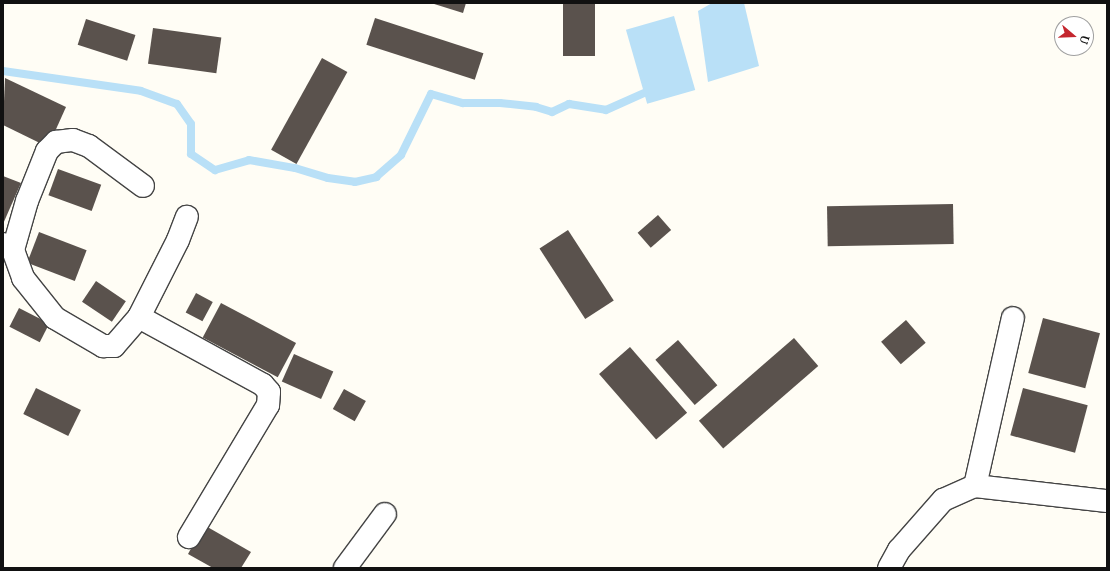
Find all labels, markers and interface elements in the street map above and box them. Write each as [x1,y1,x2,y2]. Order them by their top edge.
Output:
north arrow [1054,16,1094,56]
text: U [1076,33,1092,46]

